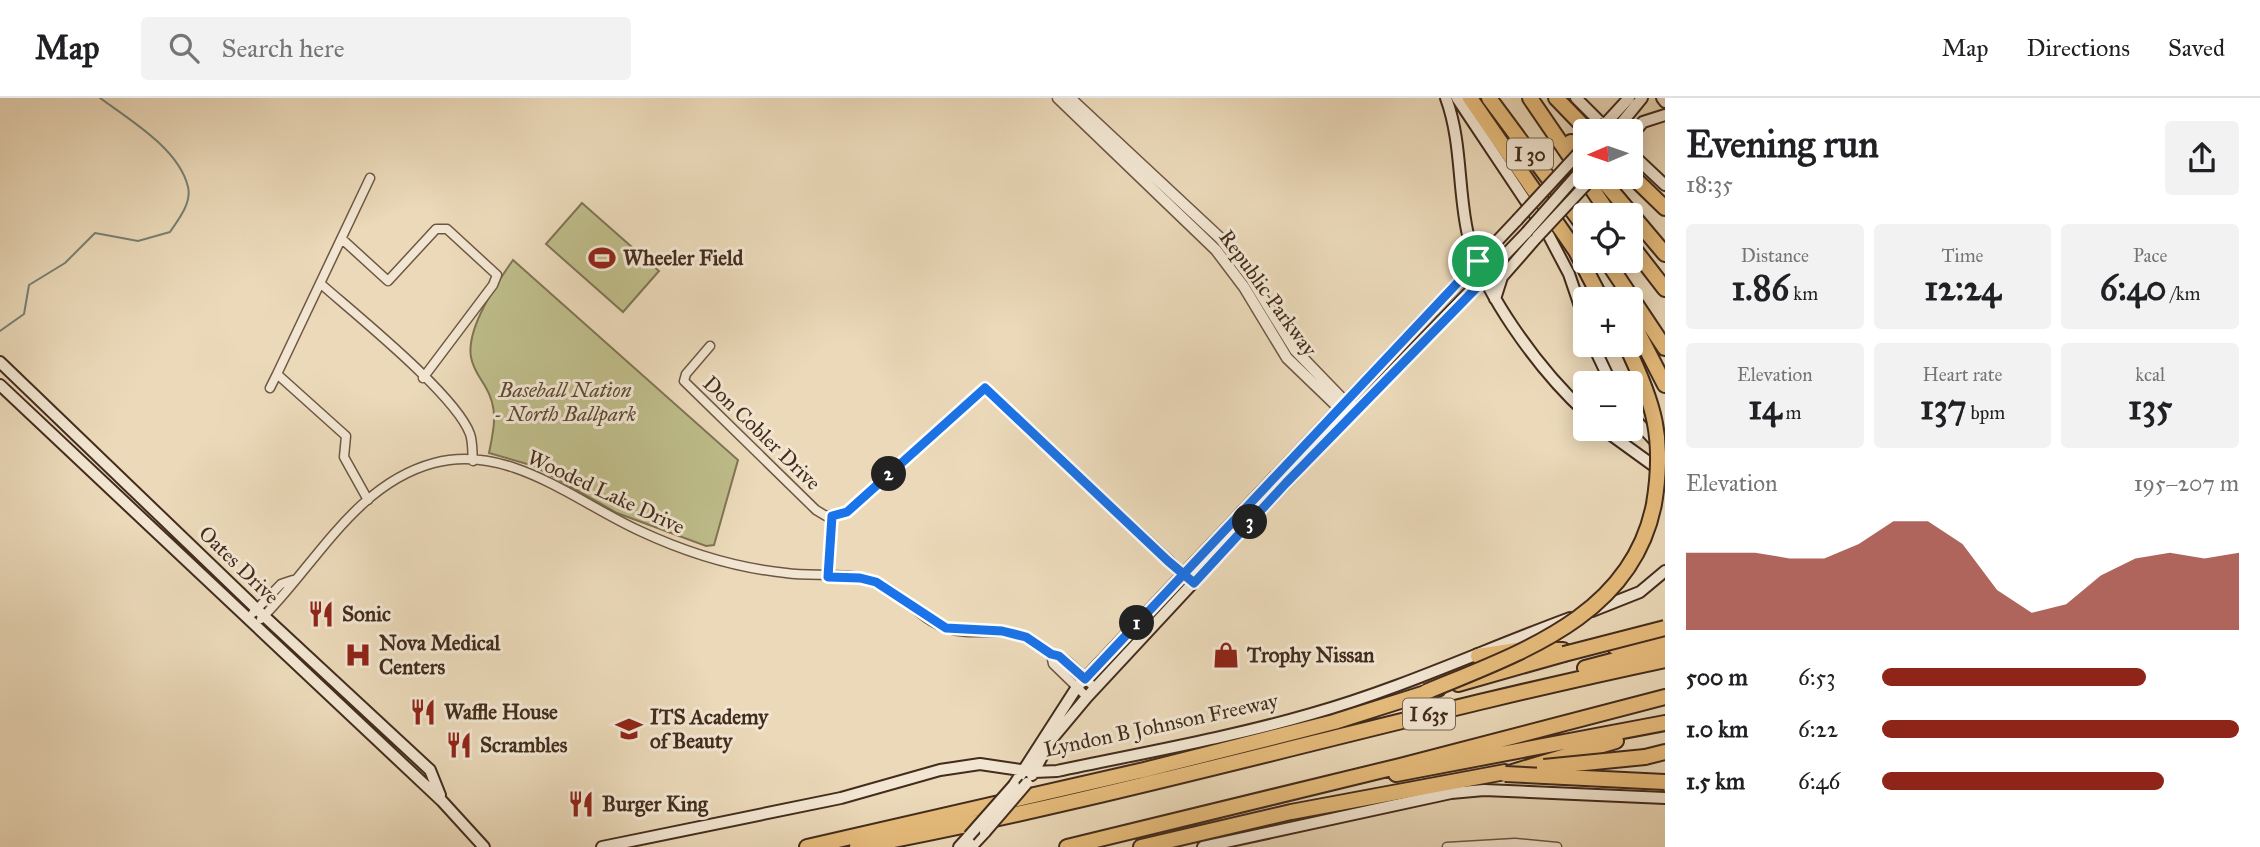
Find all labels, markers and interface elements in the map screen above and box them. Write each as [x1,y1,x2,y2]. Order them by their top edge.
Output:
search box [141,17,631,80]
text: Map [35,28,99,68]
icon: search [165,29,203,67]
text: Search here [221,32,345,64]
text: Map [1942,33,1989,63]
text: Directions [2027,33,2130,63]
text: Saved [2168,33,2225,63]
north arrow [1573,119,1643,189]
map controls [1573,119,1643,441]
text: Evening run [1686,121,1879,167]
button: share [2165,121,2239,195]
road number: I 30 [1507,138,1553,170]
text: 18:35 [1686,170,1733,198]
button: locate [1573,203,1643,273]
street label: Republic Parkway [1213,225,1323,362]
pin [1448,231,1508,291]
icon: arrive [1459,242,1497,280]
sports icon: Wheeler Field [587,243,617,273]
text: Distance [1741,244,1809,267]
text: Time [1941,244,1984,267]
text: Pace [2133,244,2167,267]
place label: Wheeler Field [623,245,744,271]
text: 1.86 [1732,267,1789,310]
text: 12:24 [1924,267,2001,310]
text: 6:40 [2100,267,2166,310]
text: km [1789,282,1818,305]
text: /km [2166,282,2200,305]
button: + [1573,287,1643,357]
text: Elevation [1737,363,1813,386]
text: Heart rate [1923,363,2002,386]
text: kcal [2135,363,2165,386]
street label: Don Cobler Drive [698,370,826,496]
button: − [1573,371,1643,441]
park label: Baseball Nation - North Ballpark [494,377,637,427]
text: 14 [1748,386,1781,429]
text: 137 [1920,386,1966,429]
text: 135 [2128,386,2172,429]
text: m [1781,401,1802,424]
text: bpm [1966,401,2005,424]
street label: Wooded Lake Drive [523,444,689,540]
pin: 2 [872,456,906,492]
text: 2 [884,462,893,485]
text: Elevation [1686,469,1777,497]
text: 195–207 m [2134,469,2239,497]
pin: 3 [1232,504,1268,540]
text: 3 [1246,510,1253,533]
street label: Oates Drive [193,520,285,610]
restaurant icon: Sonic [306,599,336,629]
place label: Sonic [342,601,391,627]
pin: 1 [1120,606,1154,640]
text: 1 [1133,611,1140,634]
place label: Nova Medical Centers [379,630,502,680]
hospital icon: Nova Medical Centers [343,640,373,670]
shop icon: Trophy Nissan [1211,640,1241,670]
place label: Trophy Nissan [1246,642,1375,668]
text: 500 m [1686,663,1748,691]
text: 6:53 [1798,663,1835,691]
street label: Lyndon B Johnson Freeway [1042,687,1282,763]
restaurant icon: Waffle House [408,697,438,727]
road number: I 635 [1403,698,1455,730]
place label: Waffle House [444,699,558,725]
place label: ITS Academy of Beauty [650,704,769,754]
school or university icon: ITS Academy of Beauty [614,714,644,744]
text: 1.0 km [1686,715,1748,743]
text: 6:22 [1798,715,1838,743]
restaurant icon: Scrambles [444,730,474,760]
place label: Scrambles [480,732,568,758]
text: 1.5 km [1686,767,1745,795]
text: 6:46 [1798,767,1840,795]
restaurant icon: Burger King [566,789,596,819]
place label: Burger King [602,791,709,817]

